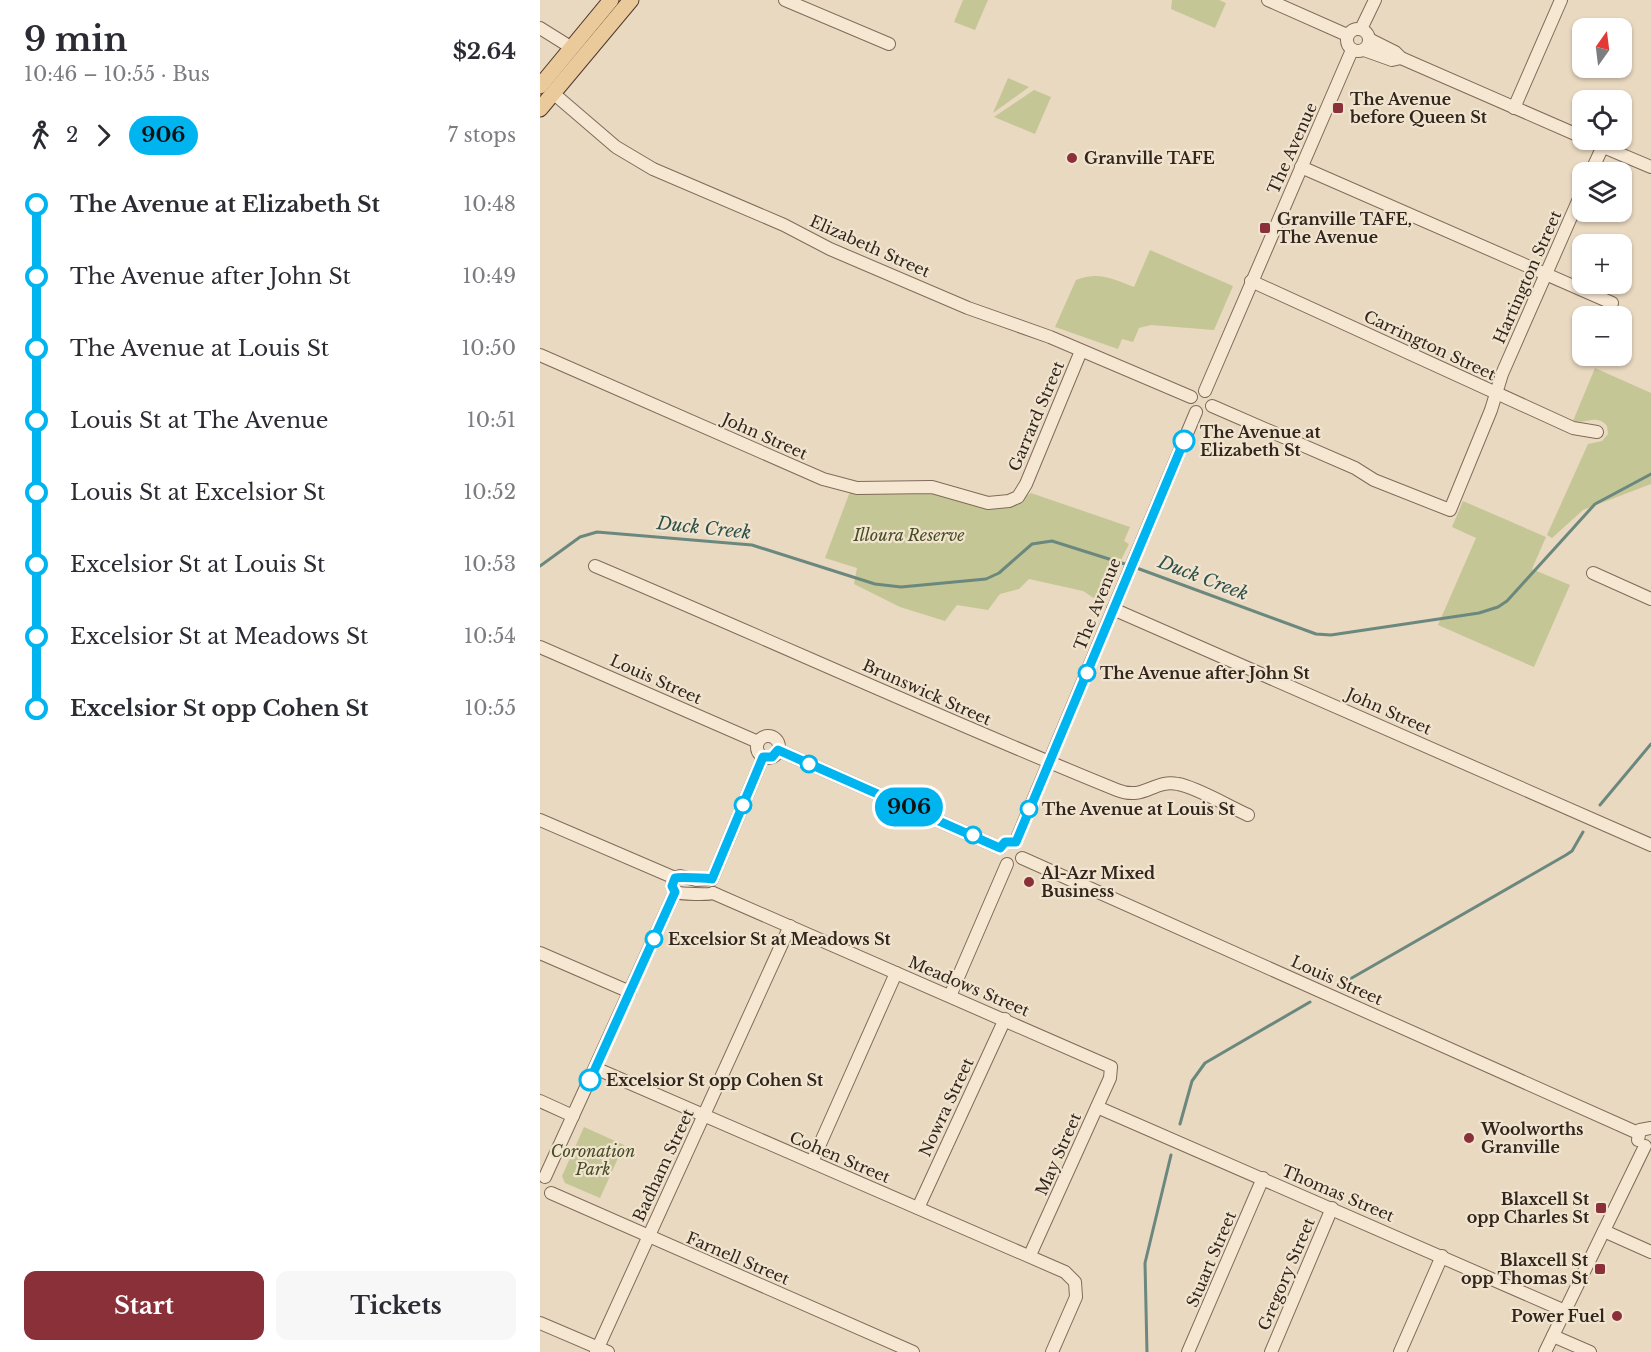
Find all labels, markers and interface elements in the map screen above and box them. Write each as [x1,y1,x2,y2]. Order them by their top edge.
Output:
north arrow [1572,18,1632,78]
map controls [1572,18,1632,366]
text: 9 min [24,19,127,60]
text: $2.64 [453,38,516,65]
text: 10:46 – 10:55 · Bus [24,62,210,86]
place label: The Avenue before Queen St [1349,89,1488,127]
button: locate [1572,90,1632,150]
street label: The Avenue [1263,99,1321,197]
marker: The Avenue before Queen St [1331,101,1345,115]
icon: walk [24,119,57,152]
icon: forward [87,119,120,152]
text: 906 [141,122,186,148]
text: 2 [66,123,78,147]
text: 7 stops [448,123,516,147]
place label: Granville TAFE [1084,148,1215,168]
marker: Granville TAFE [1065,151,1079,165]
button: layers [1572,162,1632,222]
text: The Avenue at Elizabeth St [70,191,380,218]
text: 10:48 [463,192,516,216]
street label: Hartington Street [1489,207,1565,347]
place label: Granville TAFE, The Avenue [1277,209,1412,247]
street label: Elizabeth Street [807,211,933,281]
marker: Granville TAFE, The Avenue [1258,221,1272,235]
button: + [1572,234,1632,294]
text: The Avenue after John St [70,263,351,290]
text: 10:49 [463,264,516,288]
street label: Carrington Street [1361,306,1499,384]
button: − [1572,306,1632,366]
text: The Avenue at Louis St [70,335,329,362]
text: 10:50 [461,336,516,360]
street label: Garrard Street [1004,358,1068,474]
text: Louis St at The Avenue [70,407,328,434]
text: 10:51 [467,408,516,432]
street label: John Street [717,408,811,464]
place label: The Avenue at Elizabeth St [1200,422,1321,460]
marker: The Avenue at Elizabeth St [1173,430,1195,452]
text: Louis St at Excelsior St [70,479,325,506]
text: 10:52 [463,480,516,504]
water label: Duck Creek [655,512,752,544]
park label: Illoura Reserve [852,525,965,545]
water label: Duck Creek [1154,550,1251,605]
text: Excelsior St at Louis St [70,551,325,578]
text: 10:53 [463,552,516,576]
street label: The Avenue [1069,555,1125,653]
text: Excelsior St at Meadows St [70,623,368,650]
text: 10:54 [464,624,516,648]
street label: Louis Street [607,650,705,708]
street label: Brunswick Street [860,655,994,729]
place label: The Avenue after John St [1100,663,1311,683]
marker: The Avenue after John St [1078,664,1096,682]
street label: John Street [1341,683,1435,739]
text: Excelsior St opp Cohen St [70,695,368,722]
text: 10:55 [464,696,516,720]
unlabelled marker [800,755,818,773]
line badge: 906 [874,788,944,826]
text: 906 [887,794,931,820]
unlabelled marker [734,796,752,814]
place label: The Avenue at Louis St [1042,799,1236,819]
marker: The Avenue at Louis St [1020,800,1038,818]
unlabelled marker [964,826,982,844]
place label: Al-Azr Mixed Business [1040,863,1155,901]
marker: Al-Azr Mixed Business [1022,875,1036,889]
place label: Excelsior St at Meadows St [668,929,892,949]
marker: Excelsior St at Meadows St [645,930,663,948]
street label: Meadows Street [905,951,1033,1021]
street label: Louis Street [1288,951,1386,1009]
street label: Nowra Street [914,1054,978,1160]
marker: Excelsior St opp Cohen St [579,1069,601,1091]
place label: Excelsior St opp Cohen St [606,1070,824,1090]
street label: Badham Street [628,1106,698,1224]
street label: May Street [1031,1110,1085,1198]
place label: Woolworths Granville [1480,1119,1584,1157]
street label: Cohen Street [787,1127,893,1187]
marker: Woolworths Granville [1462,1131,1476,1145]
park label: Coronation Park [551,1141,635,1179]
street label: Thomas Street [1279,1160,1397,1226]
place label: Blaxcell St opp Charles St [1467,1189,1590,1227]
marker: Blaxcell St opp Charles St [1594,1201,1608,1215]
street label: Stuart Street [1182,1208,1240,1310]
street label: Gregory Street [1253,1215,1319,1333]
street label: Farnell Street [683,1227,793,1289]
place label: Blaxcell St opp Thomas St [1461,1250,1589,1288]
marker: Blaxcell St opp Thomas St [1593,1262,1607,1276]
button: Start [24,1271,264,1340]
button: Tickets [276,1271,516,1340]
place label: Power Fuel [1511,1306,1605,1326]
marker: Power Fuel [1610,1309,1624,1323]

